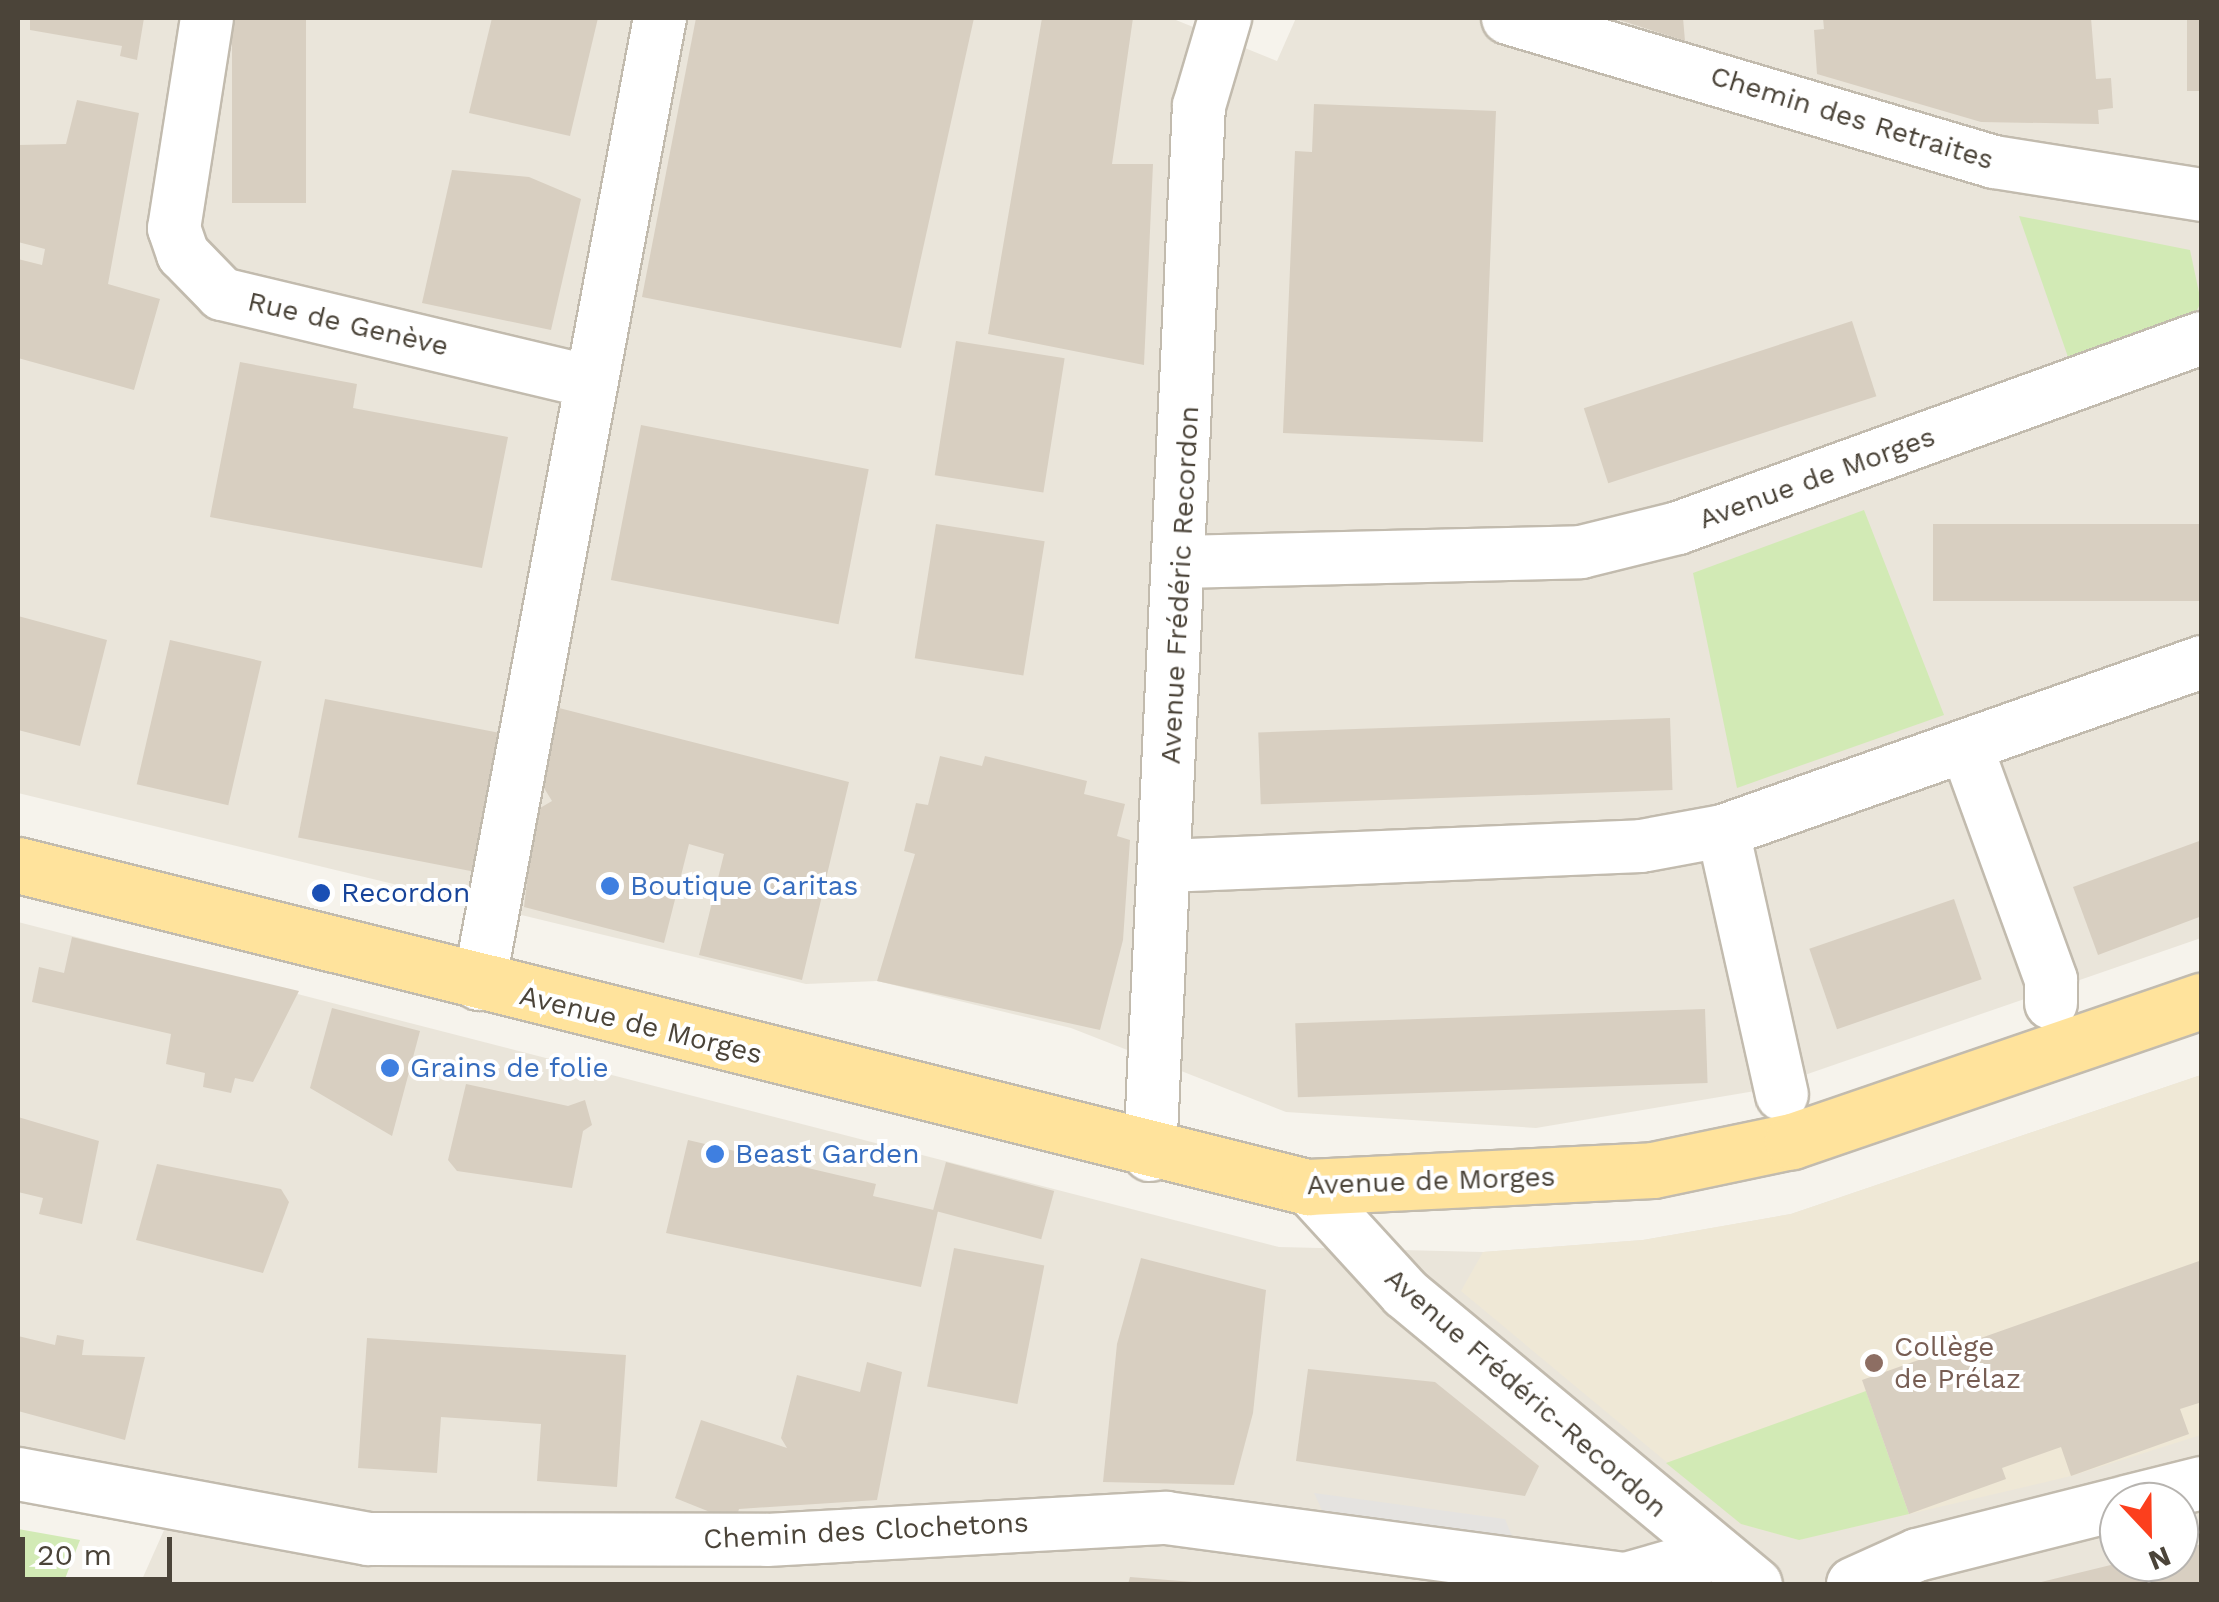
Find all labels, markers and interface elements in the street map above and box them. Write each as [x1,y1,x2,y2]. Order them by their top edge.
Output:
street label: Chemin des Retraites [1706,59,1998,177]
street label: Rue de Genève [244,285,452,363]
street label: Avenue Frédéric Recordon [1154,405,1206,765]
street label: Avenue de Morges [1694,420,1940,536]
place label: Boutique Caritas [630,869,858,903]
marker: Boutique Caritas [599,875,621,897]
place label: Recordon [341,876,470,910]
marker: Recordon [310,882,332,904]
street label: Avenue de Morges [516,979,766,1071]
place label: Grains de folie [410,1051,609,1085]
marker: Grains de folie [379,1057,401,1079]
place label: Beast Garden [735,1137,919,1171]
marker: Beast Garden [704,1143,726,1165]
street label: Avenue de Morges [1306,1160,1556,1202]
street label: Avenue Frédéric-Recordon [1378,1261,1674,1525]
place label: Collège de Prélaz [1894,1330,2021,1396]
marker: Collège de Prélaz [1863,1352,1885,1374]
north arrow [2099,1482,2199,1582]
street label: Chemin des Clochetons [703,1506,1029,1556]
scale bar [25,1517,178,1579]
text: 20 m [37,1537,112,1572]
text: N [2144,1539,2175,1578]

